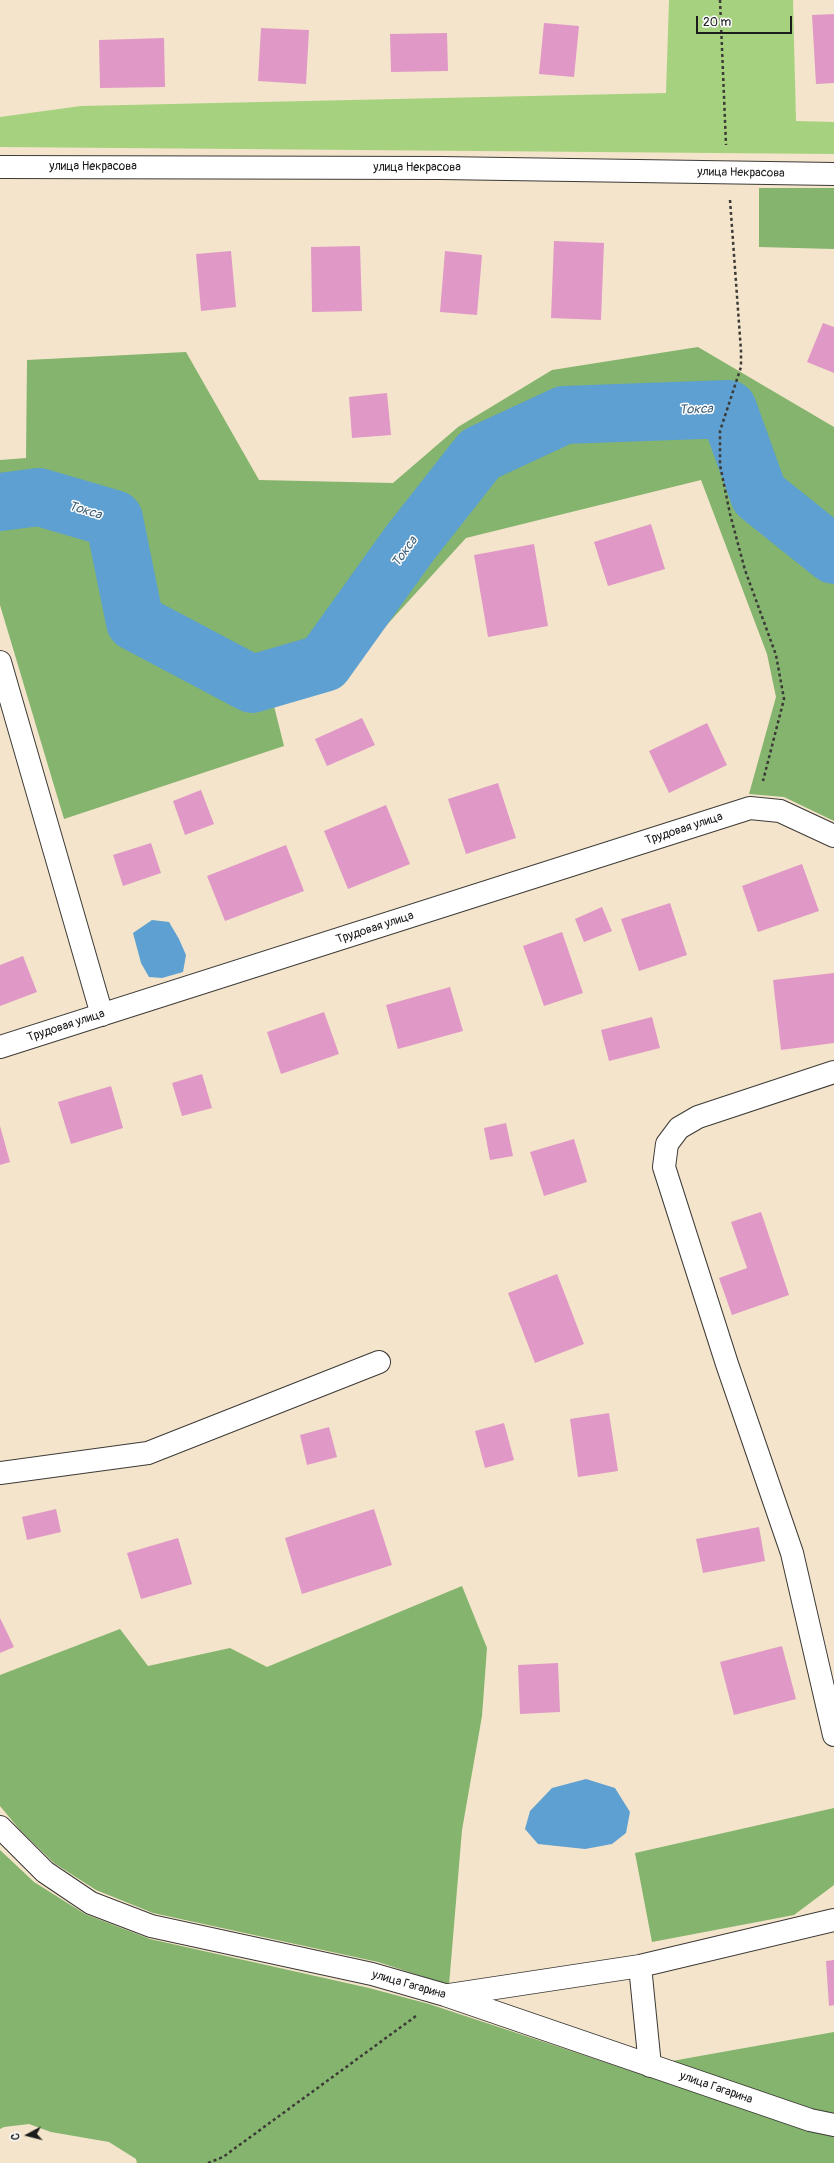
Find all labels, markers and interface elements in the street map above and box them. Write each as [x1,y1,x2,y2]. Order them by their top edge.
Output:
scale bar [698,8,794,34]
text: 20 m [703,15,731,30]
street label: улица Некрасова [49,160,137,174]
street label: улица Некрасова [373,161,461,175]
street label: улица Некрасова [697,165,785,181]
water label: Токса [679,402,713,418]
water label: Токса [67,499,103,523]
water label: Токса [389,534,421,570]
street label: Трудовая улица [643,810,725,848]
street label: Трудовая улица [334,909,416,947]
street label: Трудовая улица [25,1007,107,1045]
street label: улица Гагарина [370,1968,448,2002]
street label: улица Гагарина [678,2069,754,2107]
north arrow [8,2115,48,2155]
text: С [9,2132,22,2141]

